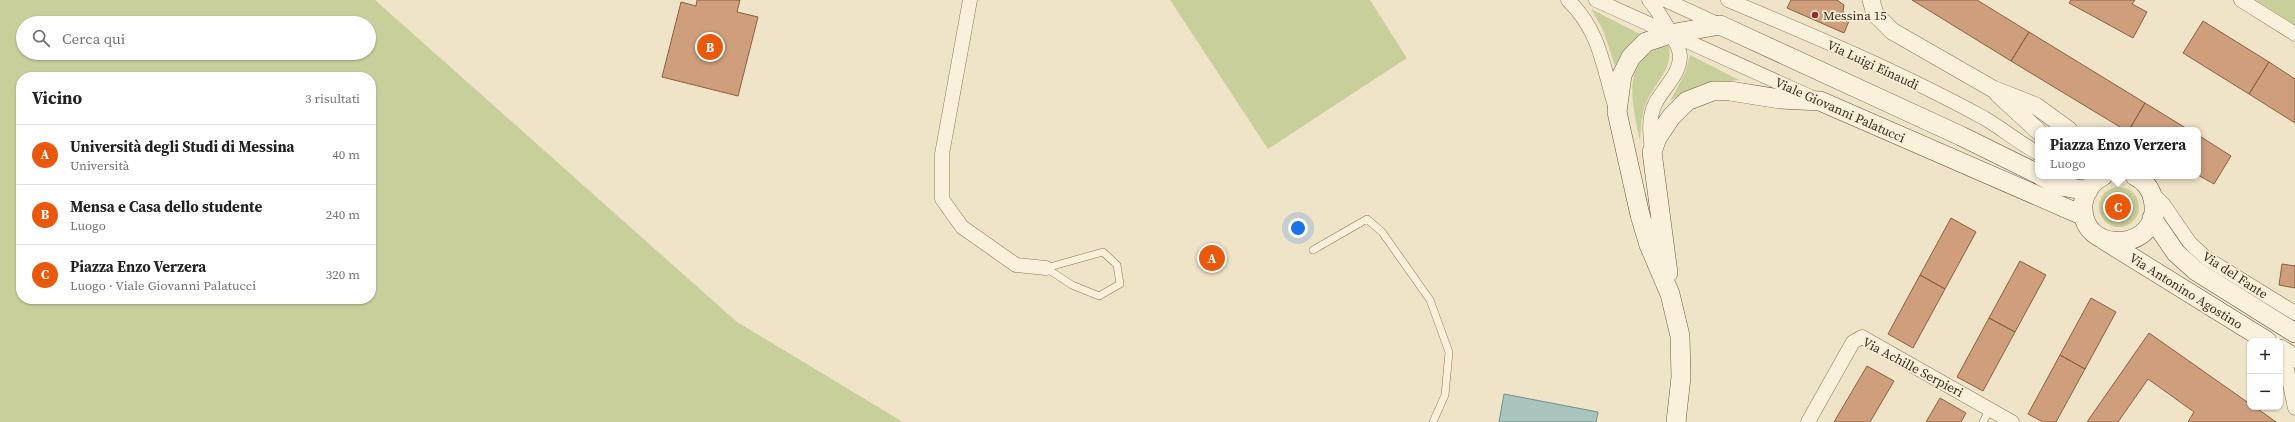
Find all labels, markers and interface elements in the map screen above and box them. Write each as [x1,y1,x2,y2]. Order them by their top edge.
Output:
place label: Messina 15 [1823,7,1887,24]
marker: Messina 15 [1810,10,1820,20]
search box [16,16,376,60]
icon: search [30,27,52,49]
text: Cerca qui [62,28,125,49]
pin: B [697,32,723,62]
street label: Via Luigi Einaudi [1824,36,1922,94]
street label: Viale Giovanni Palatucci [1772,74,1908,146]
text: Vicino [32,86,82,110]
text: 3 risultati [305,90,360,107]
popup [2035,127,2201,179]
text: Piazza Enzo Verzera [2050,134,2186,155]
text: Università degli Studi di Messina [70,136,295,157]
text: A [41,146,49,163]
text: 40 m [332,146,360,163]
text: Luogo [2050,155,2086,172]
text: Università [70,157,129,174]
pin: C [2105,192,2131,222]
text: Mensa e Casa dello studente [70,196,262,217]
text: B [41,206,49,223]
text: 240 m [326,206,360,223]
text: Luogo [70,217,106,234]
your location [1288,218,1308,238]
pin: A [1199,243,1225,273]
street label: Via del Fante [2199,247,2271,303]
street label: Via Antonino Agostino [2126,249,2246,333]
text: Piazza Enzo Verzera [70,256,206,277]
text: C [41,266,49,283]
text: 320 m [326,266,360,283]
text: Luogo · Viale Giovanni Palatucci [70,277,256,294]
street label: Via Achille Serpieri [1860,333,1966,401]
map controls [2247,338,2283,410]
button: + [2247,338,2283,374]
button: − [2247,374,2283,410]

